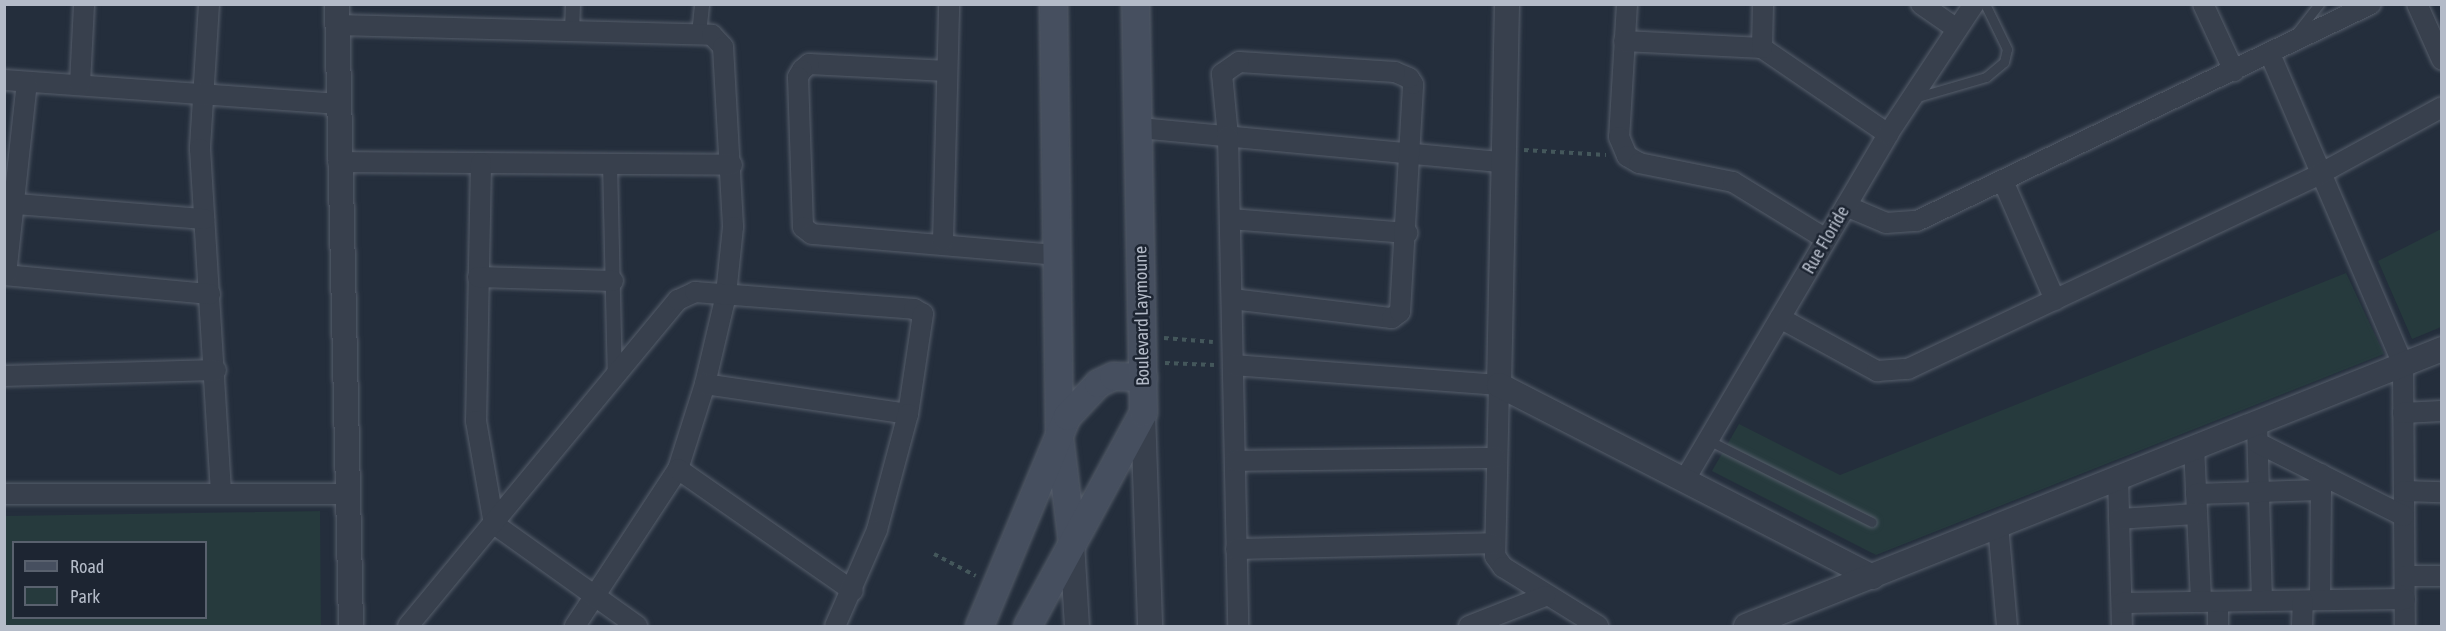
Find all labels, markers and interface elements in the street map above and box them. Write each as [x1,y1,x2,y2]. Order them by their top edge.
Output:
street label: Rue Floride [1798,202,1854,278]
street label: Boulevard Laymoune [1130,246,1154,386]
legend [12,541,207,619]
text: Road [70,556,104,577]
text: Park [70,586,100,607]

